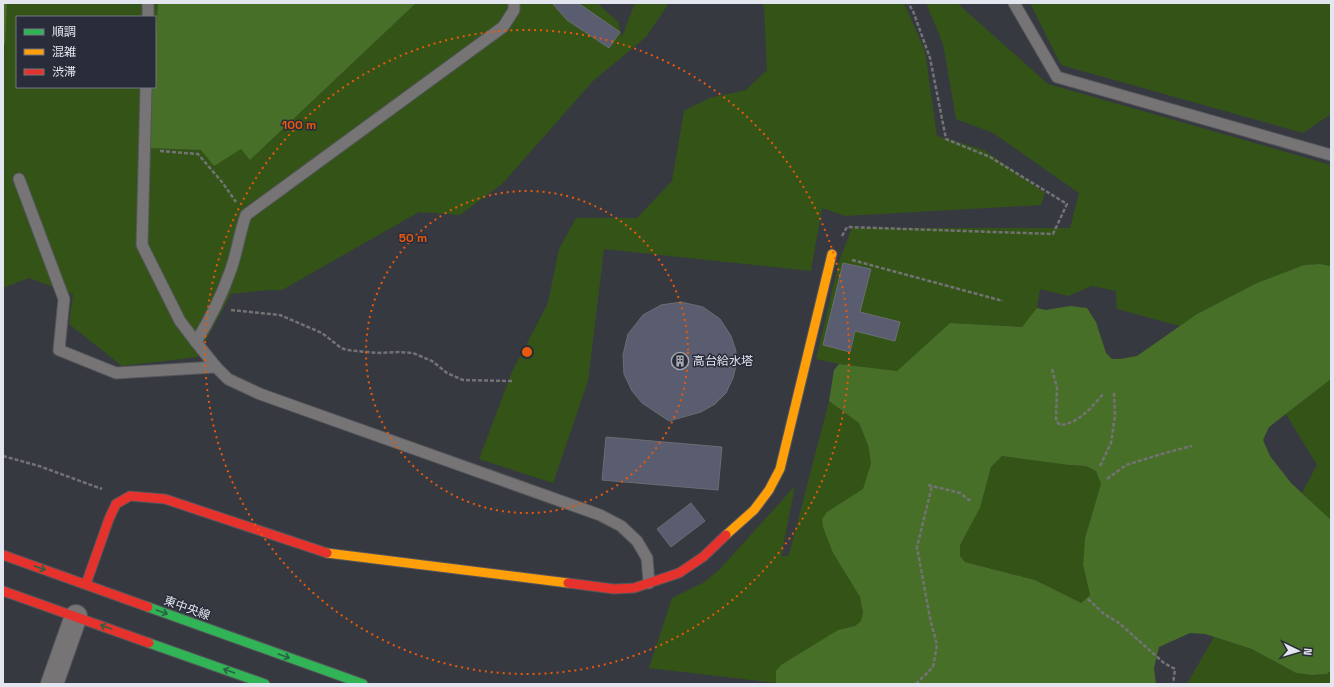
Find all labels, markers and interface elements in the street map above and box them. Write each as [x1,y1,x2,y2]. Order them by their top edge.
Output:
legend [16,16,156,88]
text: 順調 [52,24,76,40]
text: 混雑 [52,44,76,60]
text: 渋滞 [52,64,76,80]
text: 100 m [282,117,316,133]
text: 50 m [399,230,427,246]
centre of rings [520,345,534,359]
building icon: 高台給水塔 [670,351,690,371]
place label: 高台給水塔 [693,353,753,369]
one-way arrow [33,565,46,572]
street label: 東中央線 [162,592,212,624]
one-way arrow [156,608,168,616]
one-way arrow [100,623,113,630]
north arrow [1278,631,1318,671]
text: N [1301,648,1315,656]
one-way arrow [278,652,290,660]
one-way arrow [223,666,235,674]

